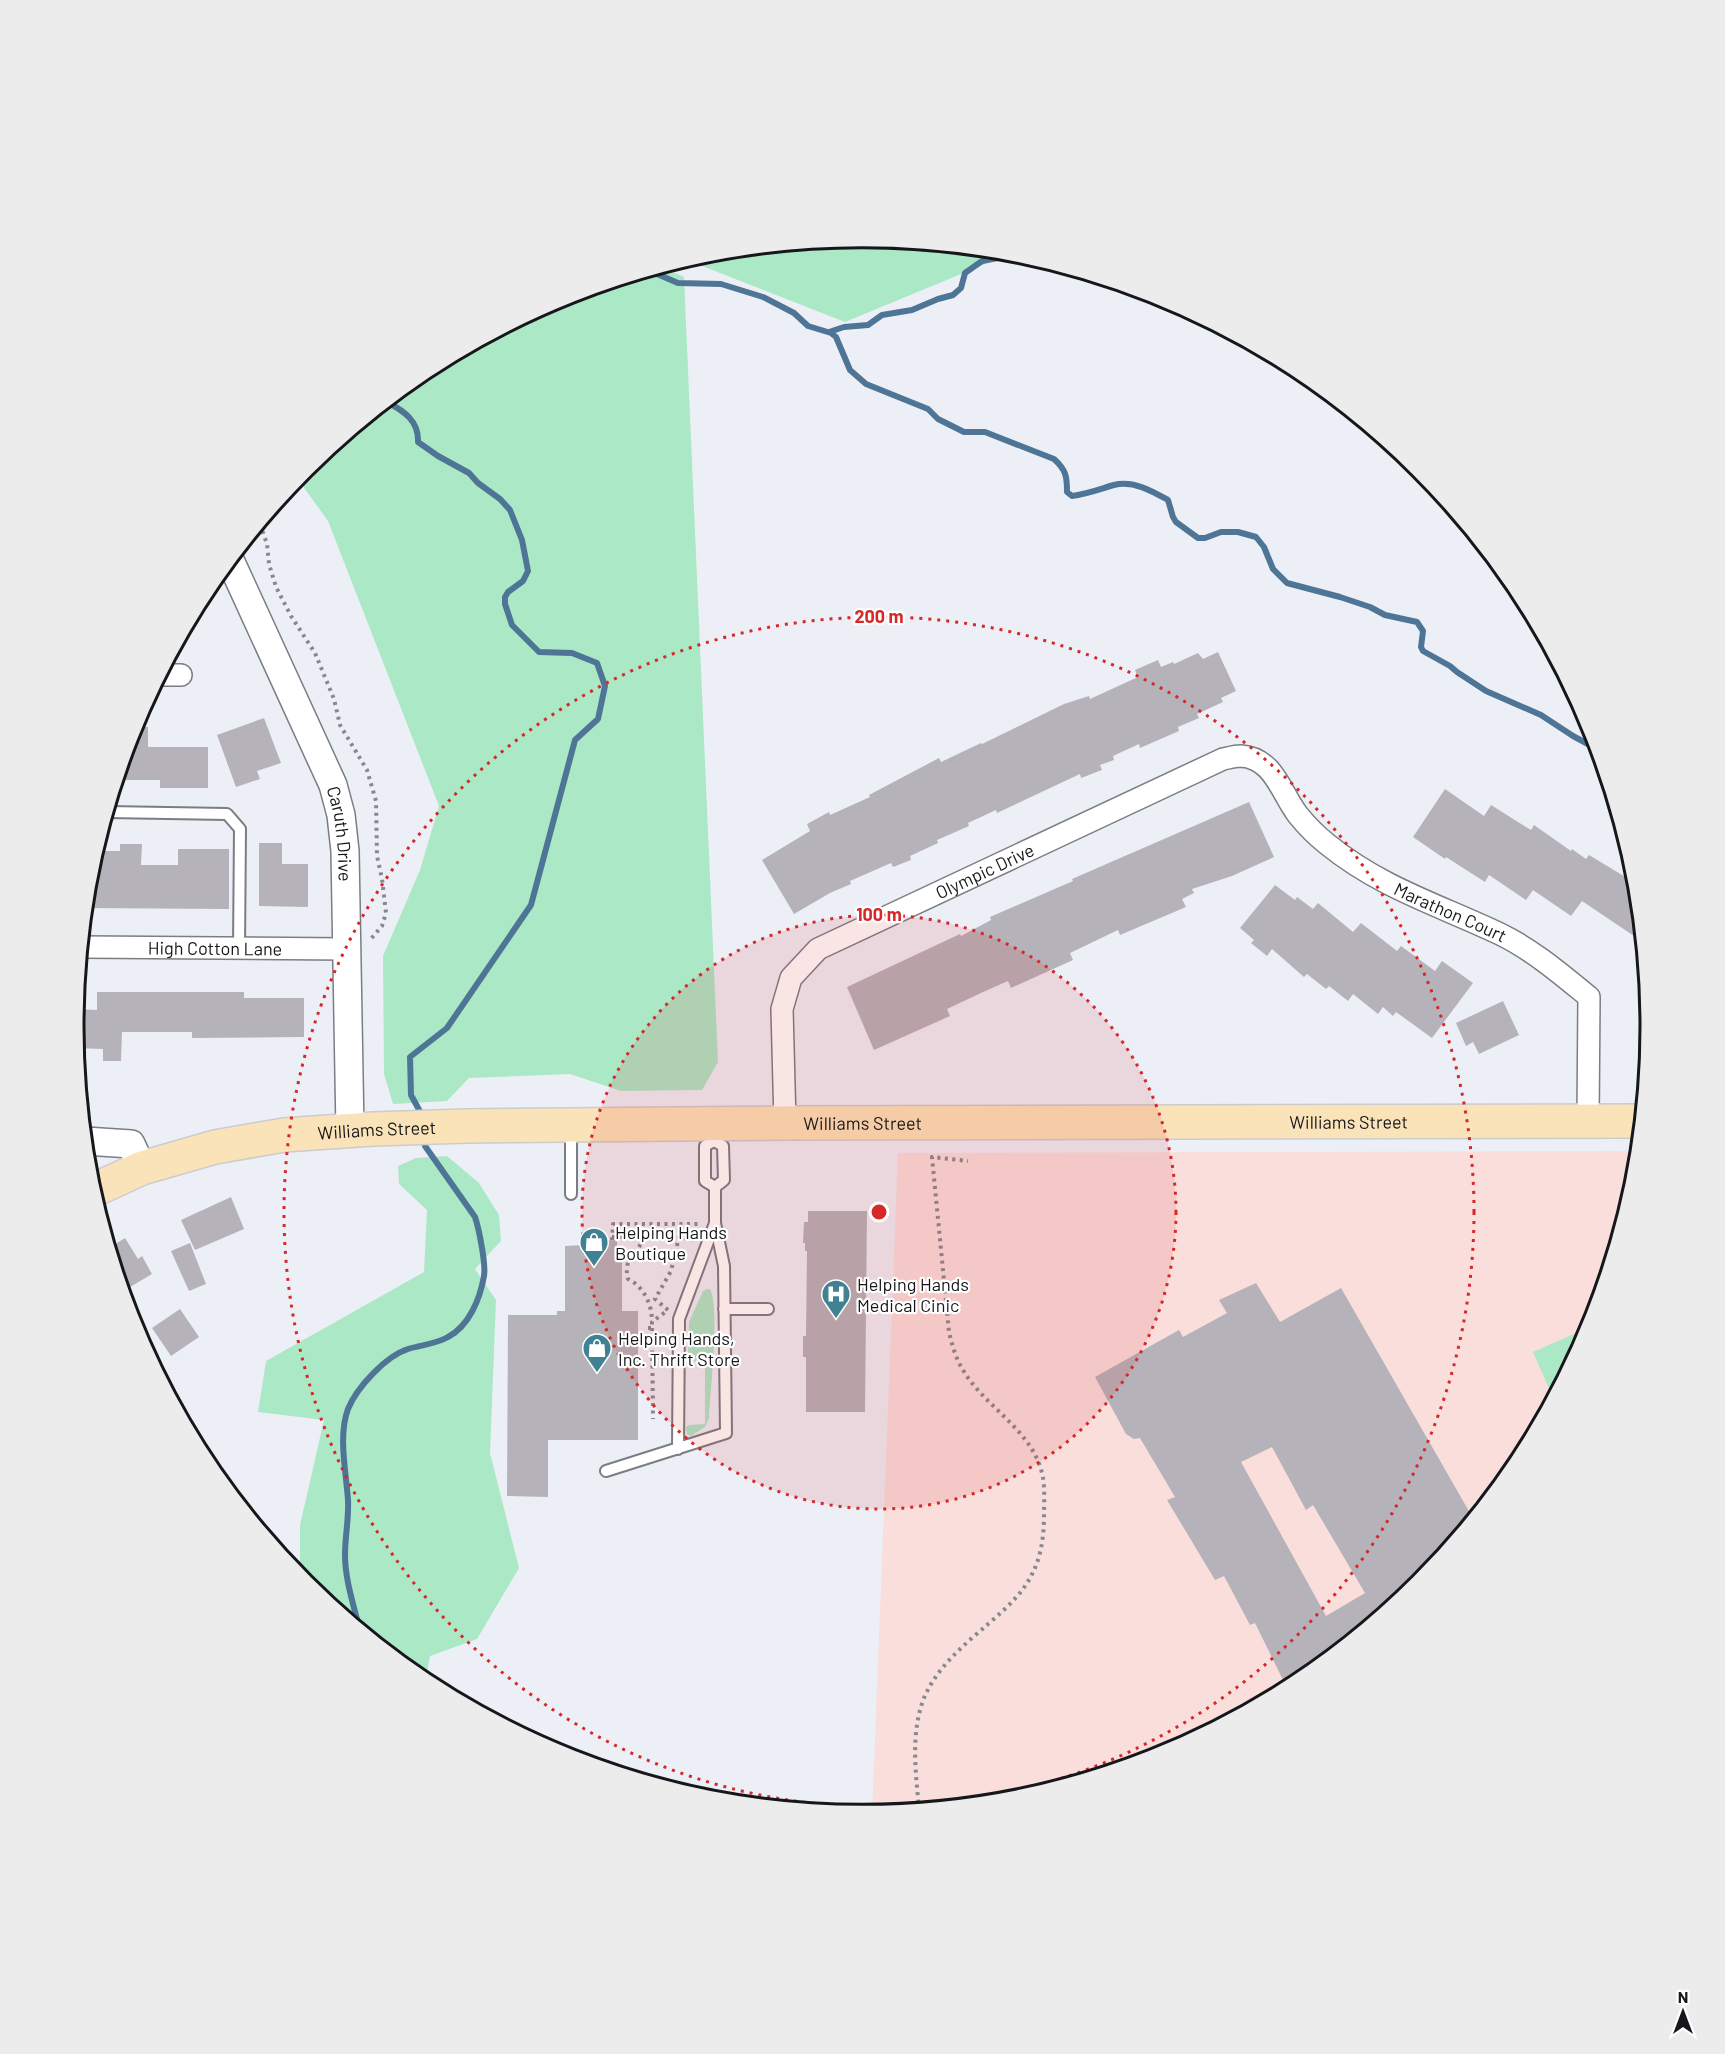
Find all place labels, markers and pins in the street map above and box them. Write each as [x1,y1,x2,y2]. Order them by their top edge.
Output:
centre of rings [869,1202,889,1222]
place label: Helping Hands Boutique [615,1221,727,1264]
shop icon: Helping Hands Boutique [578,1226,610,1268]
place label: Helping Hands Medical Cinic [857,1273,969,1316]
hospital icon: Helping Hands Medical Cinic [820,1278,852,1320]
place label: Helping Hands, Inc. Thrift Store [618,1327,740,1370]
shop icon: Helping Hands, Inc. Thrift Store [581,1332,613,1374]

